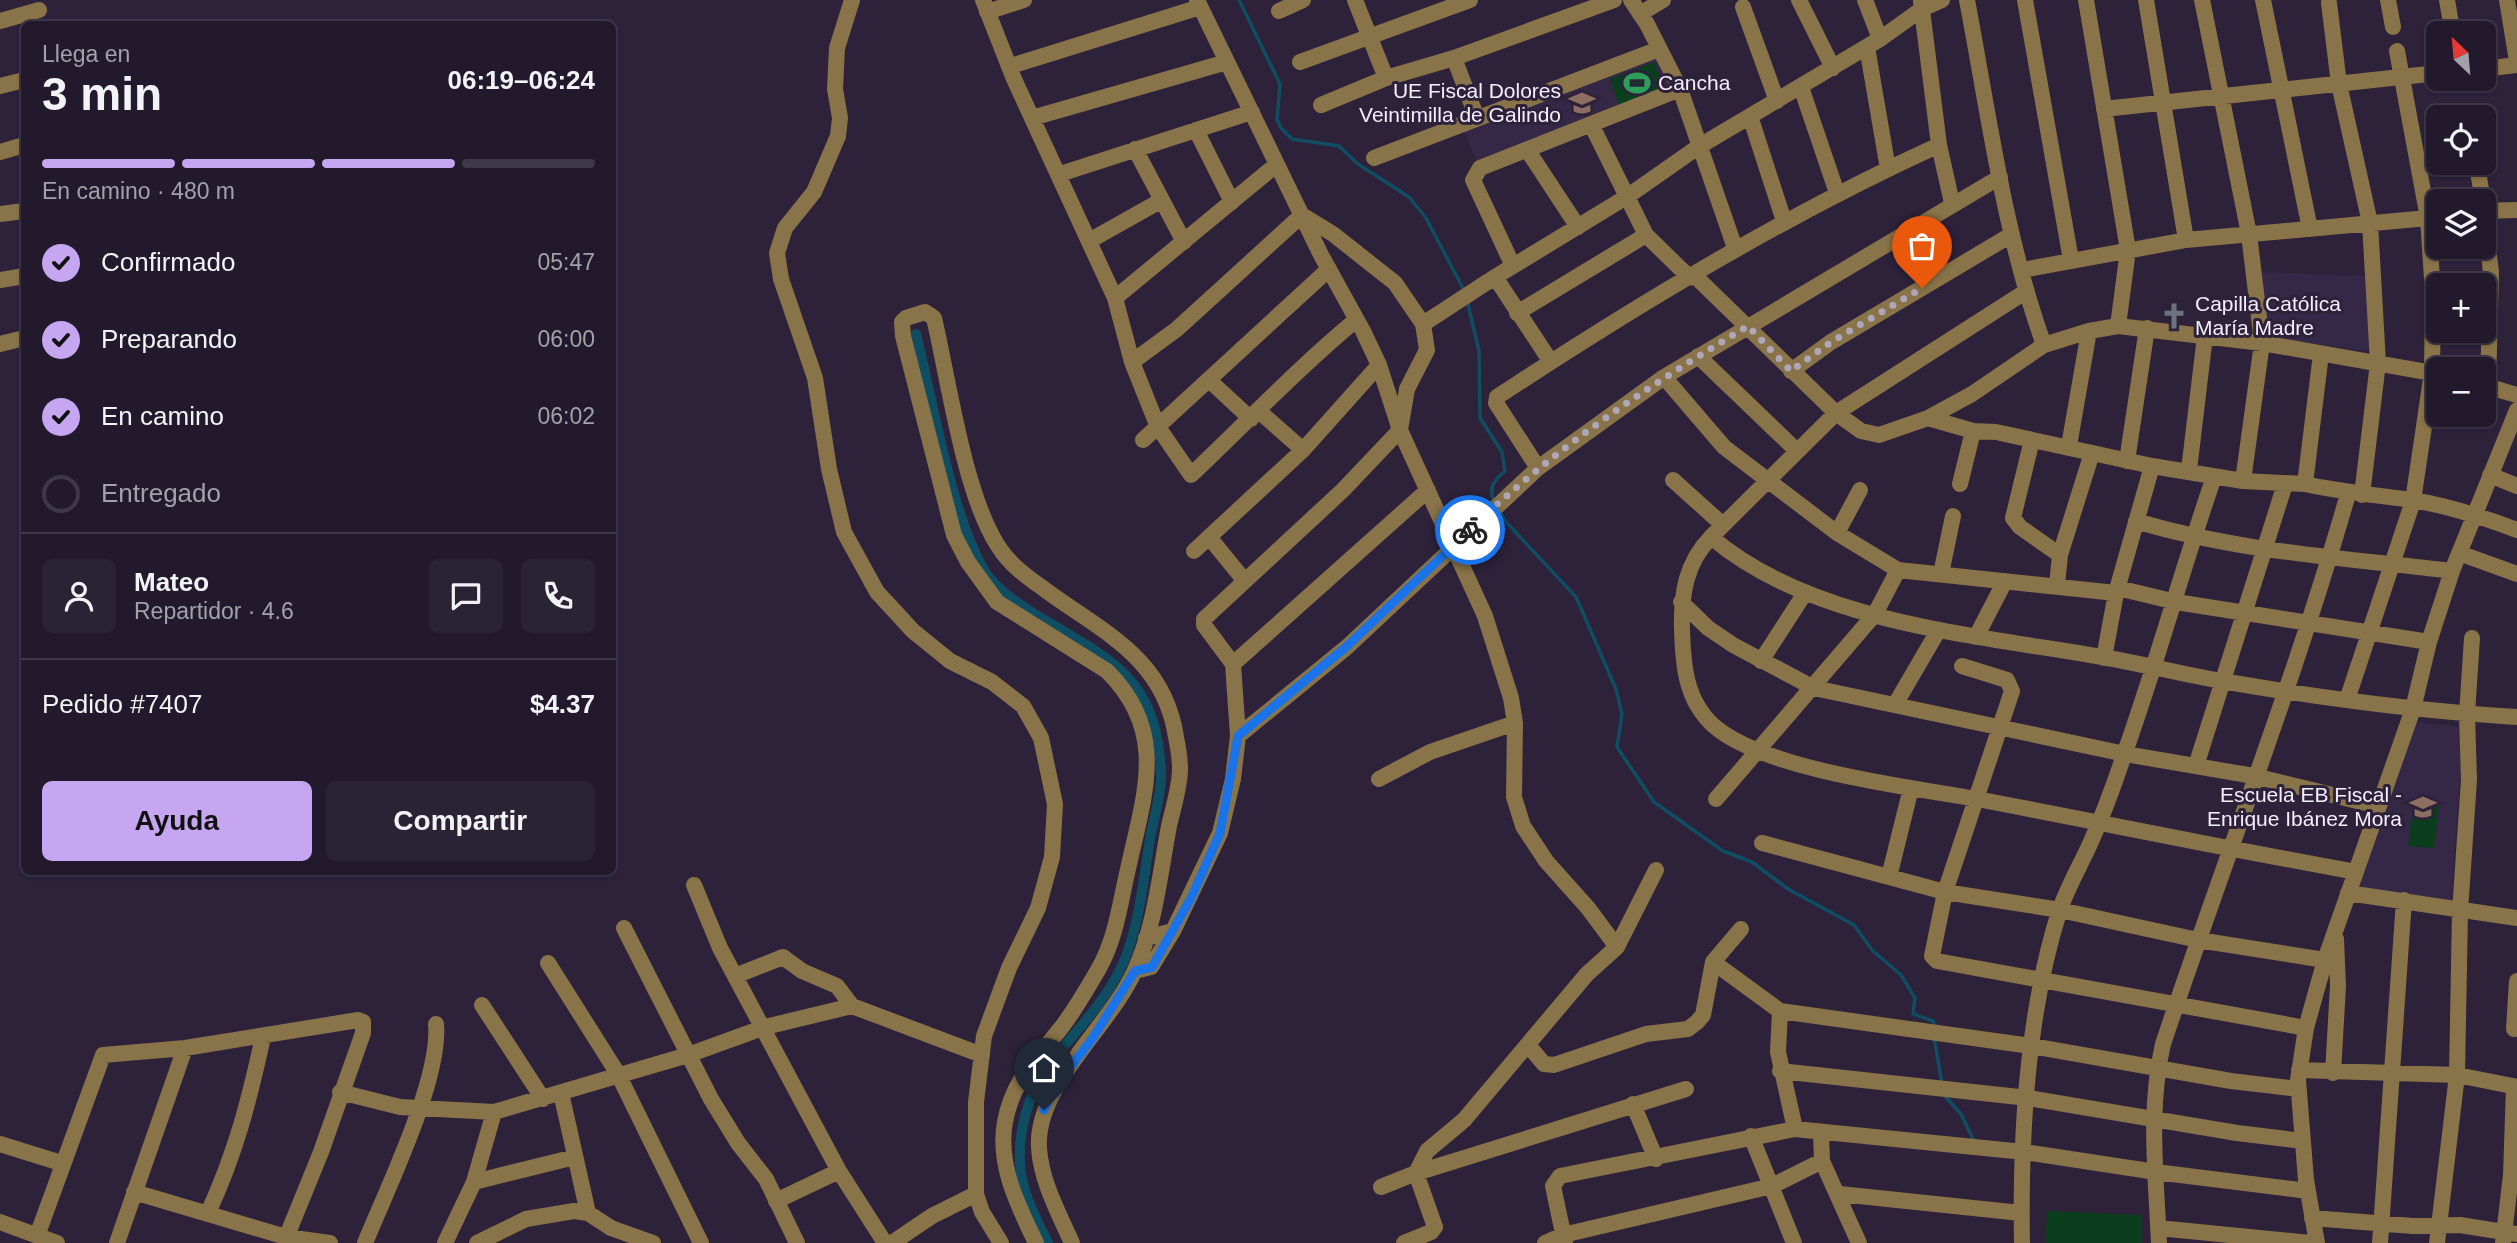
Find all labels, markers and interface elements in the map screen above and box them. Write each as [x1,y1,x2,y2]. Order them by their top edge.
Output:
north arrow [2426,21,2496,91]
map controls [2426,21,2496,427]
text: Llega en [42,41,130,67]
text: 06:19–06:24 [448,65,595,95]
text: 3 min [42,68,162,120]
sports icon: Cancha [1622,68,1652,98]
place label: Cancha [1658,71,1731,94]
place label: UE Fiscal Dolores Veintimilla de Galindo [1359,79,1561,126]
school or university icon: UE Fiscal Dolores Veintimilla de Galindo [1567,88,1597,118]
button: locate [2426,105,2496,175]
text: En camino · 480 m [42,178,235,204]
button: layers [2426,189,2496,259]
pin [1892,216,1952,288]
icon: bag [1903,227,1941,265]
icon: check [42,244,80,282]
text: Confirmado [101,247,235,277]
text: 05:47 [537,249,595,275]
button: + [2426,273,2496,343]
place label: Capilla Católica María Madre [2195,292,2341,339]
church icon: Capilla Católica María Madre [2159,301,2189,331]
icon: check [42,321,80,359]
text: Preparando [101,324,237,354]
text: 06:00 [537,326,595,352]
button: − [2426,357,2496,427]
icon: check [42,398,80,436]
text: En camino [101,401,224,431]
text: 06:02 [537,403,595,429]
text: Entregado [101,478,221,508]
courier [1435,495,1505,565]
icon: bike [1451,511,1489,549]
button: person [42,559,116,633]
button: chat [429,559,503,633]
button: phone [521,559,595,633]
text: Mateo [134,567,209,597]
text: Repartidor · 4.6 [134,598,294,624]
text: Pedido #7407 [42,689,202,719]
text: $4.37 [530,689,595,719]
button: Ayuda [42,781,312,861]
button: Compartir [326,781,595,861]
place label: Escuela EB Fiscal - Enrique Ibánez Mora [2207,783,2402,830]
school or university icon: Escuela EB Fiscal - Enrique Ibánez Mora [2408,792,2438,822]
pin [1014,1038,1074,1110]
icon: home [1025,1049,1063,1087]

